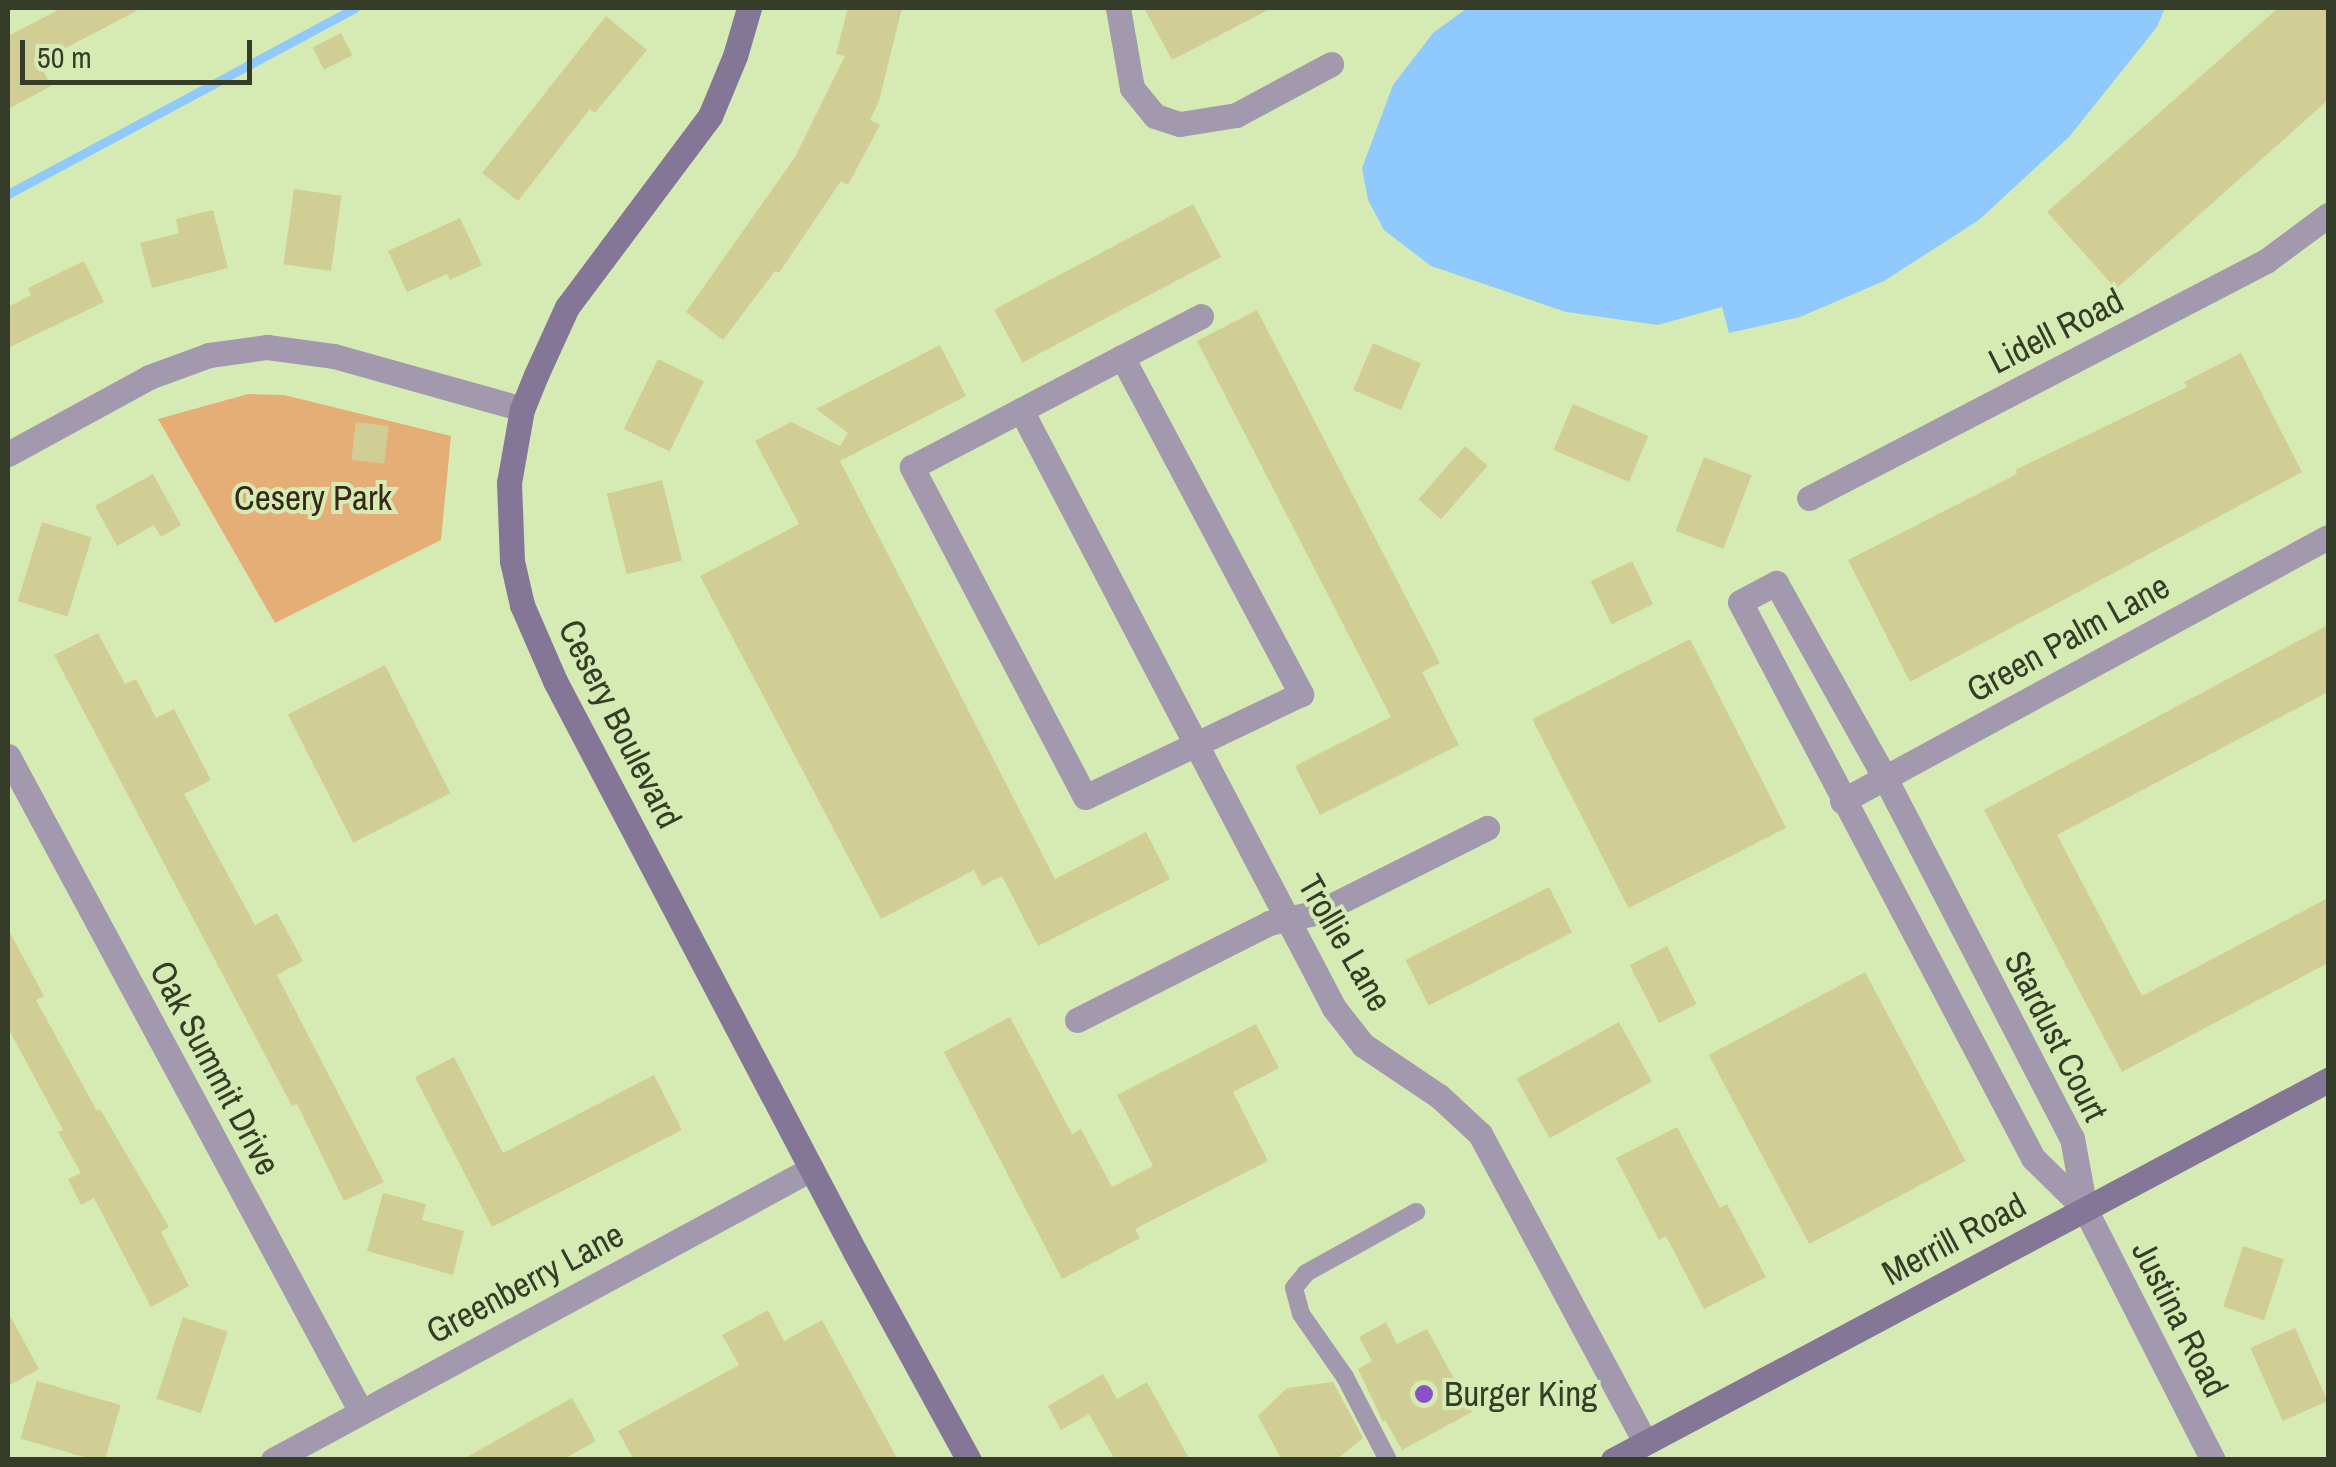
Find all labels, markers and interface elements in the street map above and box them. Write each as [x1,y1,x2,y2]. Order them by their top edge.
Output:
scale bar [25,20,258,82]
text: 50 m [37,37,92,77]
street label: Lidell Road [1982,279,2130,383]
park label: Cesery Park [234,477,392,519]
street label: Green Palm Lane [1959,565,2177,711]
street label: Cesery Boulevard [550,613,690,835]
street label: Trollie Lane [1289,867,1401,1019]
street label: Stardust Court [1995,944,2117,1128]
street label: Oak Summit Drive [141,954,289,1182]
street label: Merrill Road [1875,1184,2033,1294]
street label: Greenberry Lane [419,1214,631,1352]
street label: Justina Road [2123,1234,2237,1404]
place label: Burger King [1444,1373,1597,1415]
marker: Burger King [1413,1383,1435,1405]

